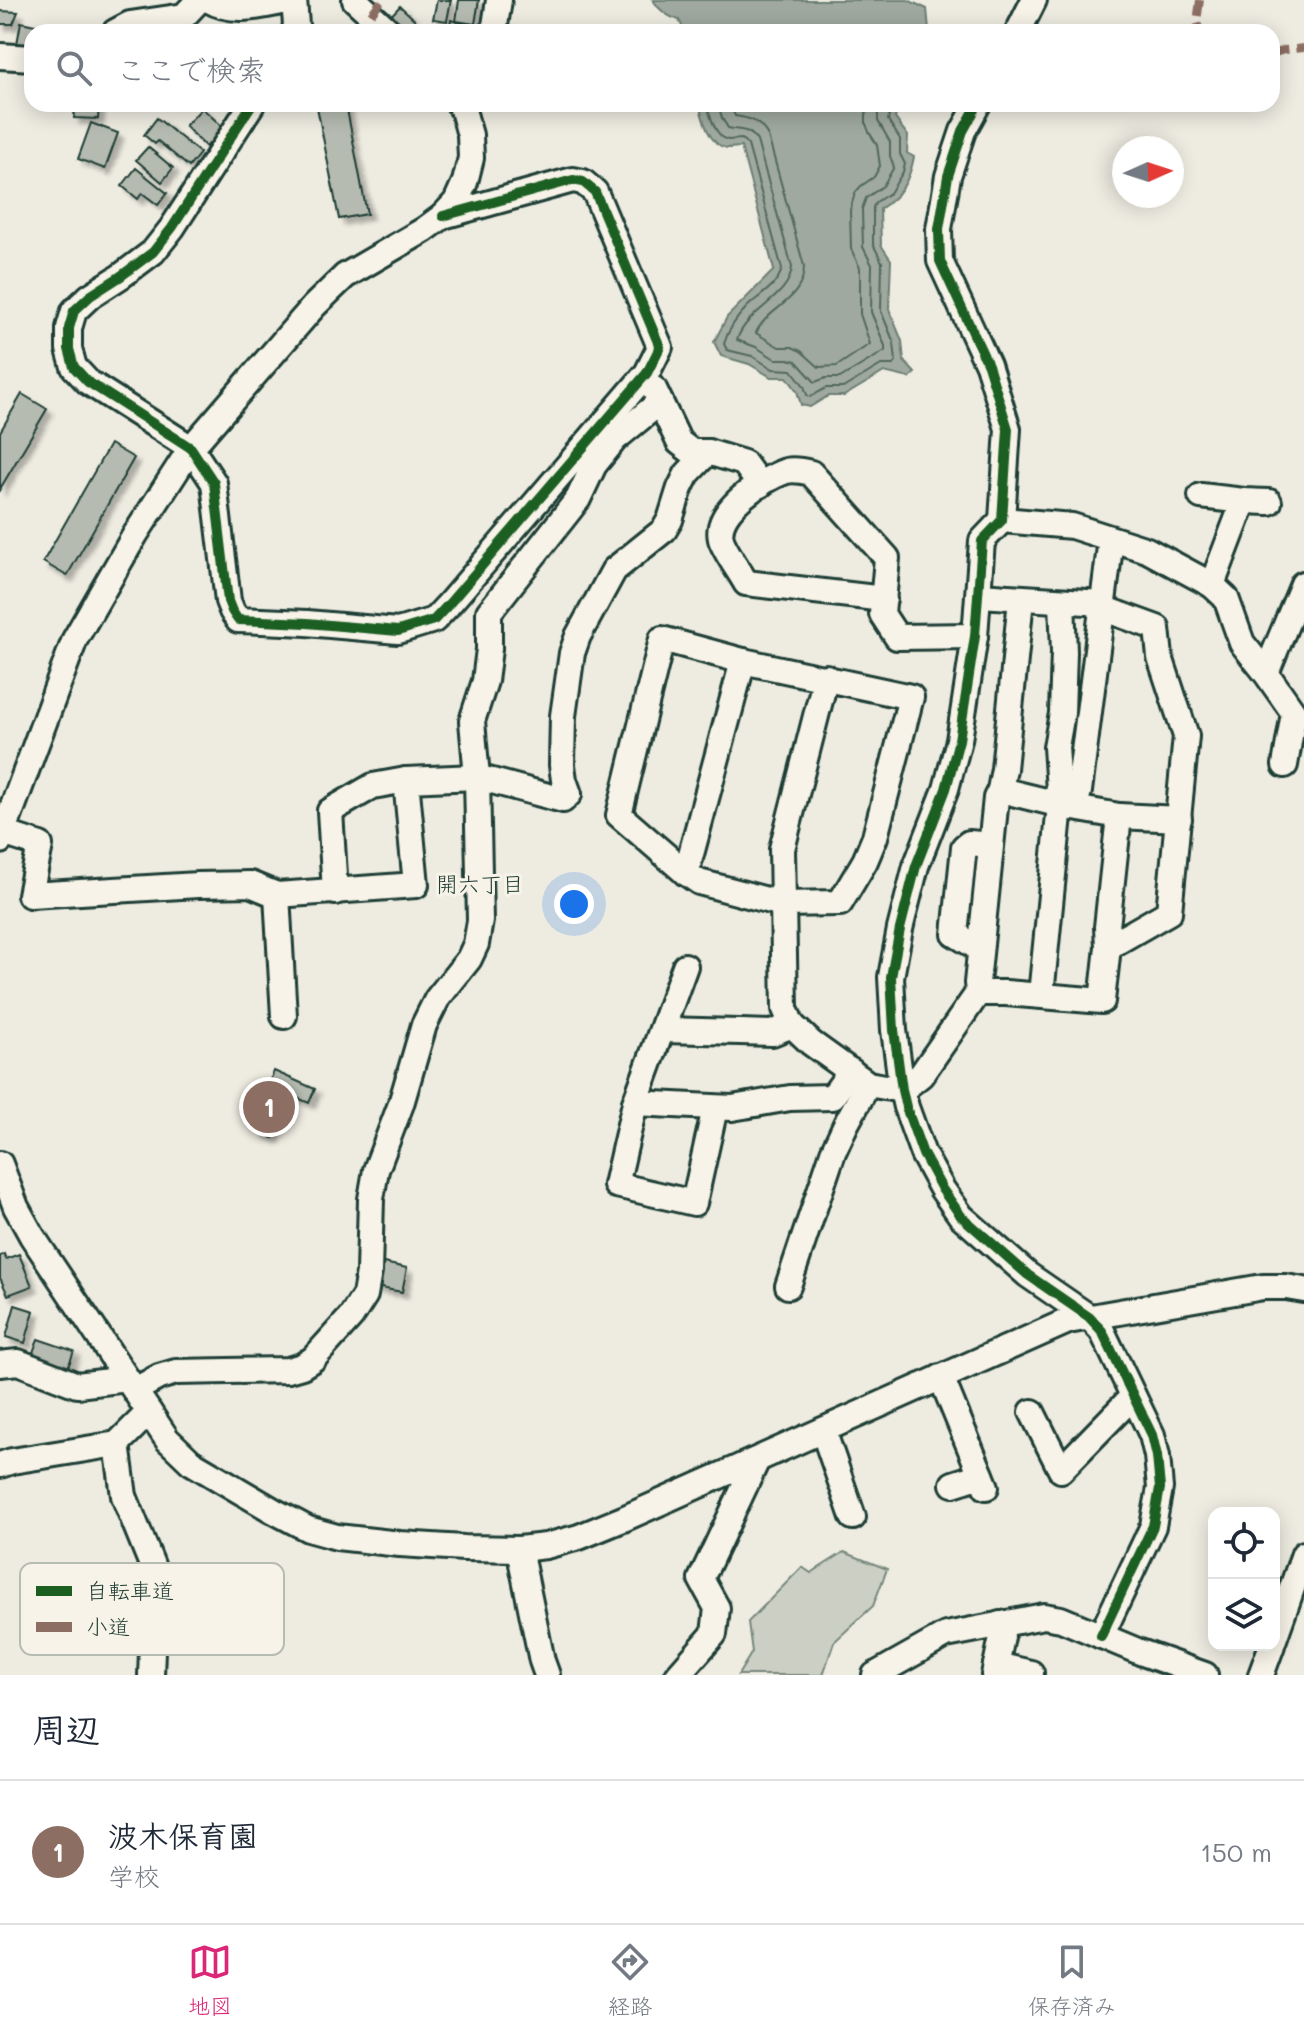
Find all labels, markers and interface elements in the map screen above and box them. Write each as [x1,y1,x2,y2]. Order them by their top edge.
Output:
search box [24,24,1280,112]
icon: search [52,46,96,90]
text: ここで検索 [116,49,266,89]
north arrow [1112,136,1184,208]
district label: 開六丁目 [436,869,524,898]
your location [554,884,594,924]
pin: 1 [243,1077,295,1137]
map controls [1208,1507,1280,1651]
button: locate [1208,1507,1280,1579]
legend [20,1563,284,1655]
text: 自転車道 [86,1576,174,1605]
button: layers [1208,1579,1280,1651]
text: 小道 [86,1612,130,1641]
text: 周辺 [32,1706,100,1751]
text: 波木保育園 [108,1815,258,1855]
text: 1 [52,1835,64,1869]
text: 150 m [1200,1835,1272,1869]
text: 学校 [108,1859,160,1893]
tab: 地図 [188,1940,232,2020]
tab: 経路 [608,1940,652,2020]
tab: 保存済み [1028,1940,1116,2020]

